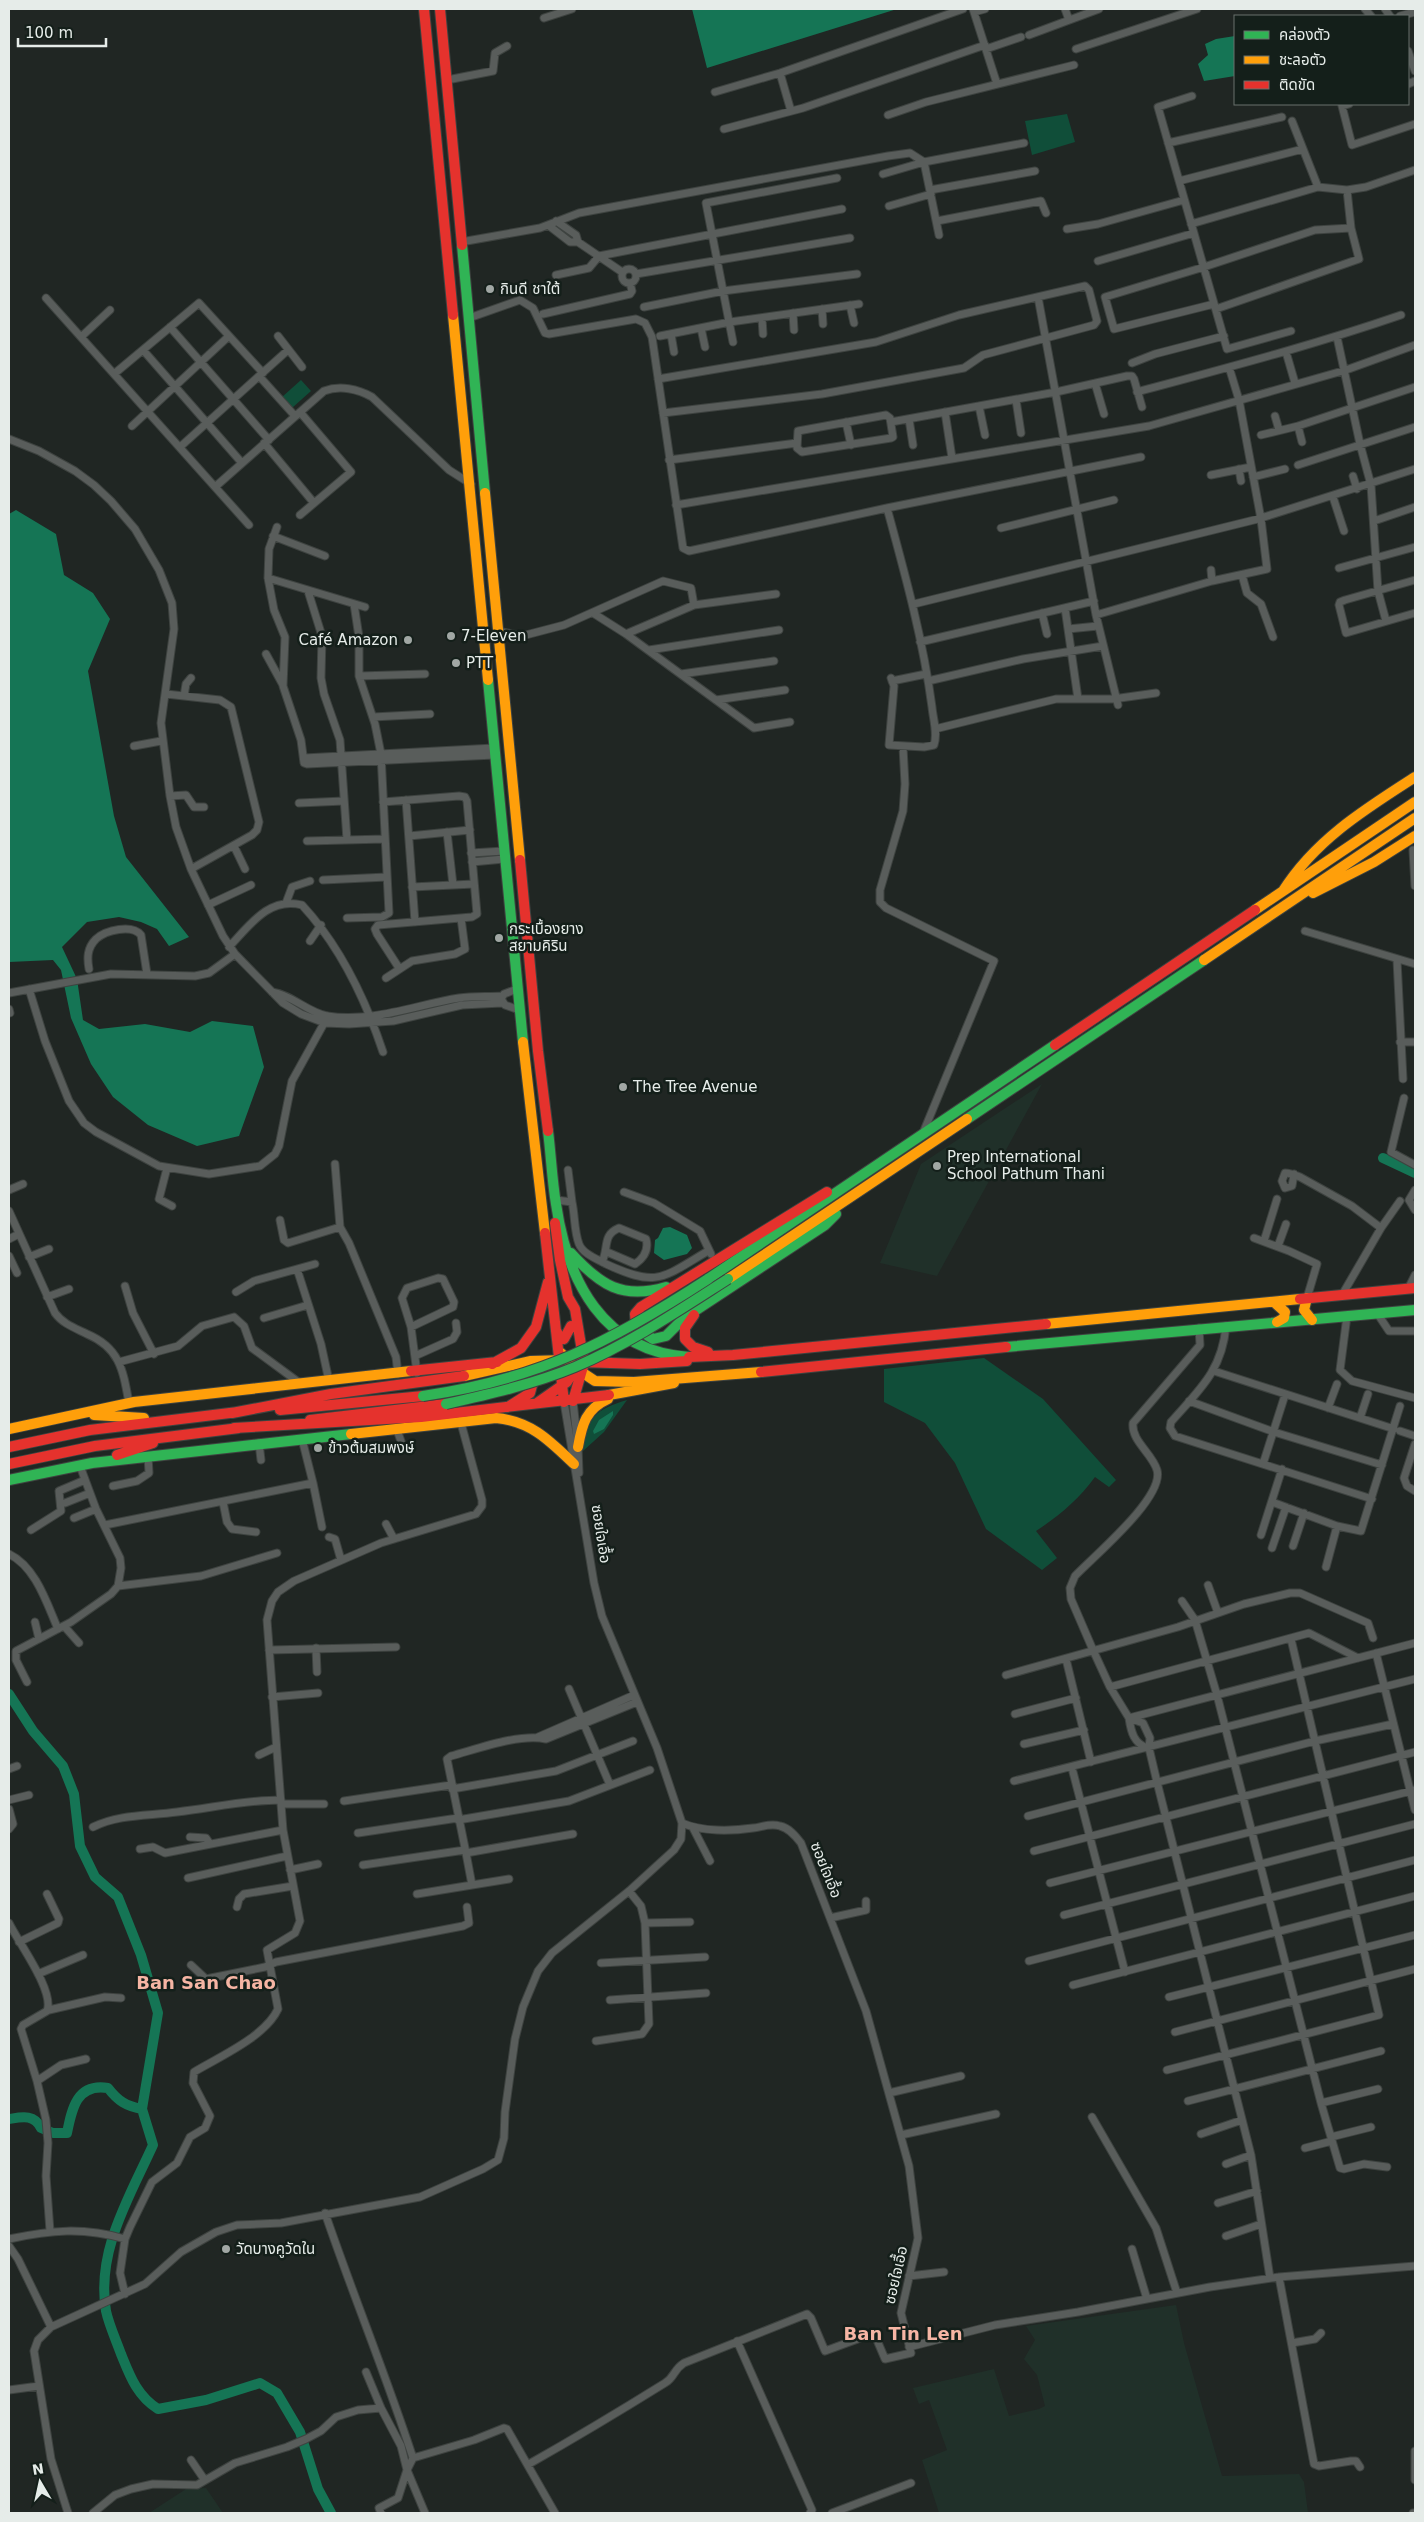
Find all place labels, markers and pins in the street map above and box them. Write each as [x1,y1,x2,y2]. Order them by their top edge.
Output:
place label: กินดี ชาใต้ [500,280,560,298]
marker: กินดี ชาใต้ [484,283,496,295]
place label: 7-Eleven [461,627,526,645]
marker: 7-Eleven [445,630,457,642]
place label: Café Amazon [298,631,398,649]
marker: Café Amazon [402,634,414,646]
place label: PTT [466,654,494,672]
marker: PTT [450,657,462,669]
place label: กระเบื้องยาง สยามคิริน [509,918,583,955]
marker: กระเบื้องยาง สยามคิริน [493,932,505,944]
place label: The Tree Avenue [632,1078,757,1096]
marker: The Tree Avenue [617,1081,629,1093]
place label: Prep International School Pathum Thani [947,1148,1105,1183]
marker: Prep International School Pathum Thani [931,1160,943,1172]
place label: ข้าวต้มสมพงษ์ [328,1439,415,1457]
marker: ข้าวต้มสมพงษ์ [312,1442,324,1454]
place label: วัดบางคูวัดใน [236,2240,315,2258]
marker: วัดบางคูวัดใน [220,2243,232,2255]

